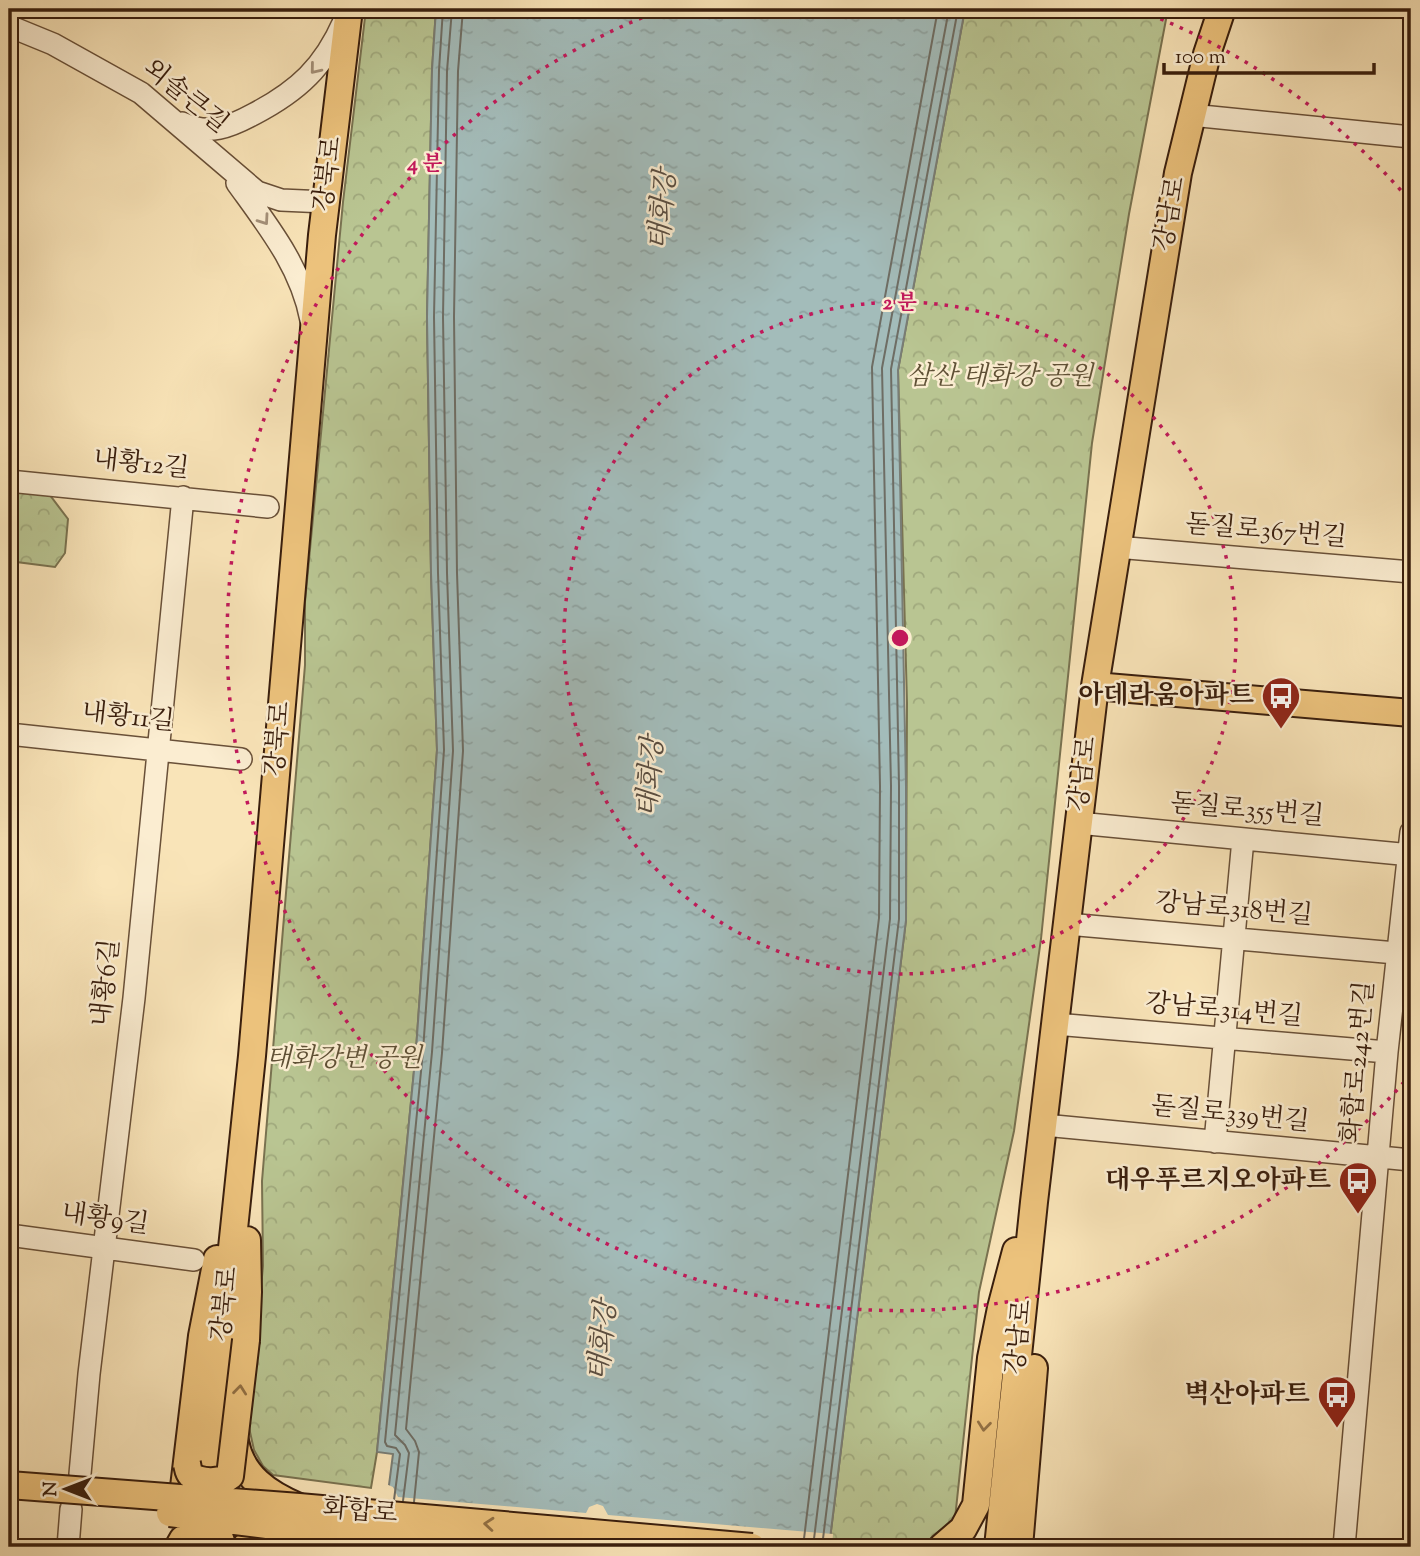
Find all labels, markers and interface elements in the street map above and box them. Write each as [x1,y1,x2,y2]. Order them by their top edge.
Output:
scale bar [1164,32,1374,76]
text: 100 m [1175,43,1226,73]
street label: 외솔큰길 [134,51,236,143]
one-way arrow [311,60,323,73]
street label: 강북로 [306,134,352,214]
text: 4 분 [406,150,443,180]
water label: 태화강 [641,164,688,252]
street label: 강남로 [1146,174,1196,254]
one-way arrow [256,212,268,225]
text: 2 분 [883,289,917,319]
park label: 삼산 태화강 공원 [907,359,1095,396]
street label: 내황12길 [91,442,191,488]
street label: 돋질로367번길 [1184,507,1348,557]
centre of rings [888,626,912,650]
bus stop icon: 아데라움아파트 [1260,675,1302,730]
place label: 아데라움아파트 [1078,678,1254,715]
street label: 내황11길 [80,695,176,741]
street label: 강북로 [257,700,301,778]
water label: 태화강 [629,731,675,819]
street label: 강남로 [1061,734,1107,814]
street label: 돋질로355번길 [1169,786,1325,836]
street label: 강남로318번길 [1154,885,1314,935]
street label: 내황6길 [84,937,130,1029]
street label: 화합로242번길 [1333,979,1385,1145]
street label: 강남로314번길 [1144,986,1304,1036]
park label: 태화강변 공원 [266,1041,424,1078]
street label: 돋질로339번길 [1149,1088,1311,1142]
bus stop icon: 대우푸르지오아파트 [1337,1160,1379,1215]
place label: 대우푸르지오아파트 [1105,1163,1331,1200]
street label: 내황9길 [59,1196,151,1244]
street label: 강북로 [204,1265,248,1343]
water label: 태화강 [580,1295,629,1383]
street label: 강남로 [998,1298,1042,1376]
bus stop icon: 벽산아파트 [1316,1374,1358,1429]
place label: 벽산아파트 [1184,1377,1310,1414]
one-way arrow [233,1384,248,1395]
one-way arrow [977,1421,992,1432]
north arrow [32,1454,102,1524]
text: N [38,1481,65,1497]
street label: 화합로 [321,1490,399,1534]
one-way arrow [483,1517,494,1532]

